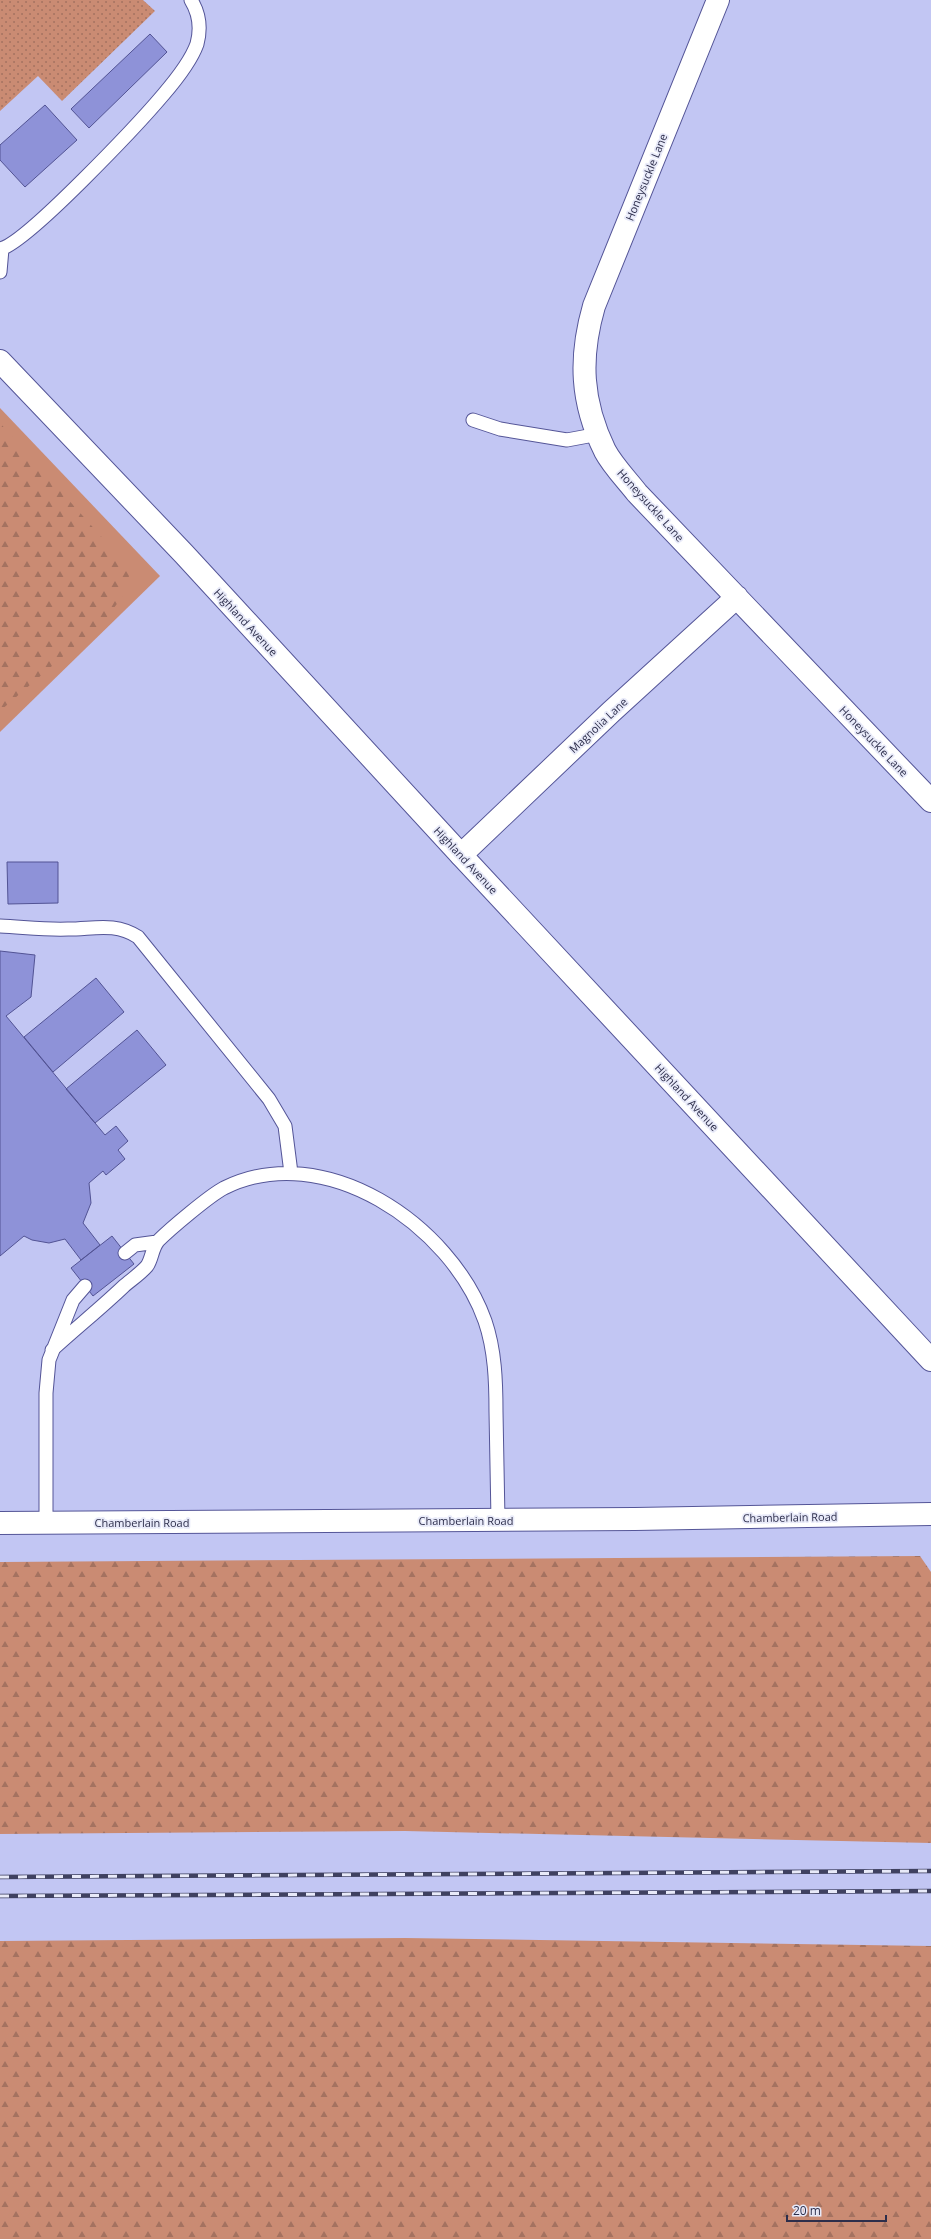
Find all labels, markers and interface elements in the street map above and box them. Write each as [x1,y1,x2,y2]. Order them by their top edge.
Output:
street label: Honeysuckle Lane [622,131,670,223]
street label: Honeysuckle Lane [614,466,688,544]
street label: Highland Avenue [211,585,281,659]
street label: Magnolia Lane [566,694,630,756]
street label: Honeysuckle Lane [836,702,912,780]
street label: Highland Avenue [431,823,501,897]
street label: Highland Avenue [652,1060,722,1134]
street label: Chamberlain Road [742,1509,838,1525]
street label: Chamberlain Road [419,1513,513,1528]
street label: Chamberlain Road [95,1515,189,1530]
scale bar [787,2197,886,2223]
text: 20 m [793,2202,821,2219]

